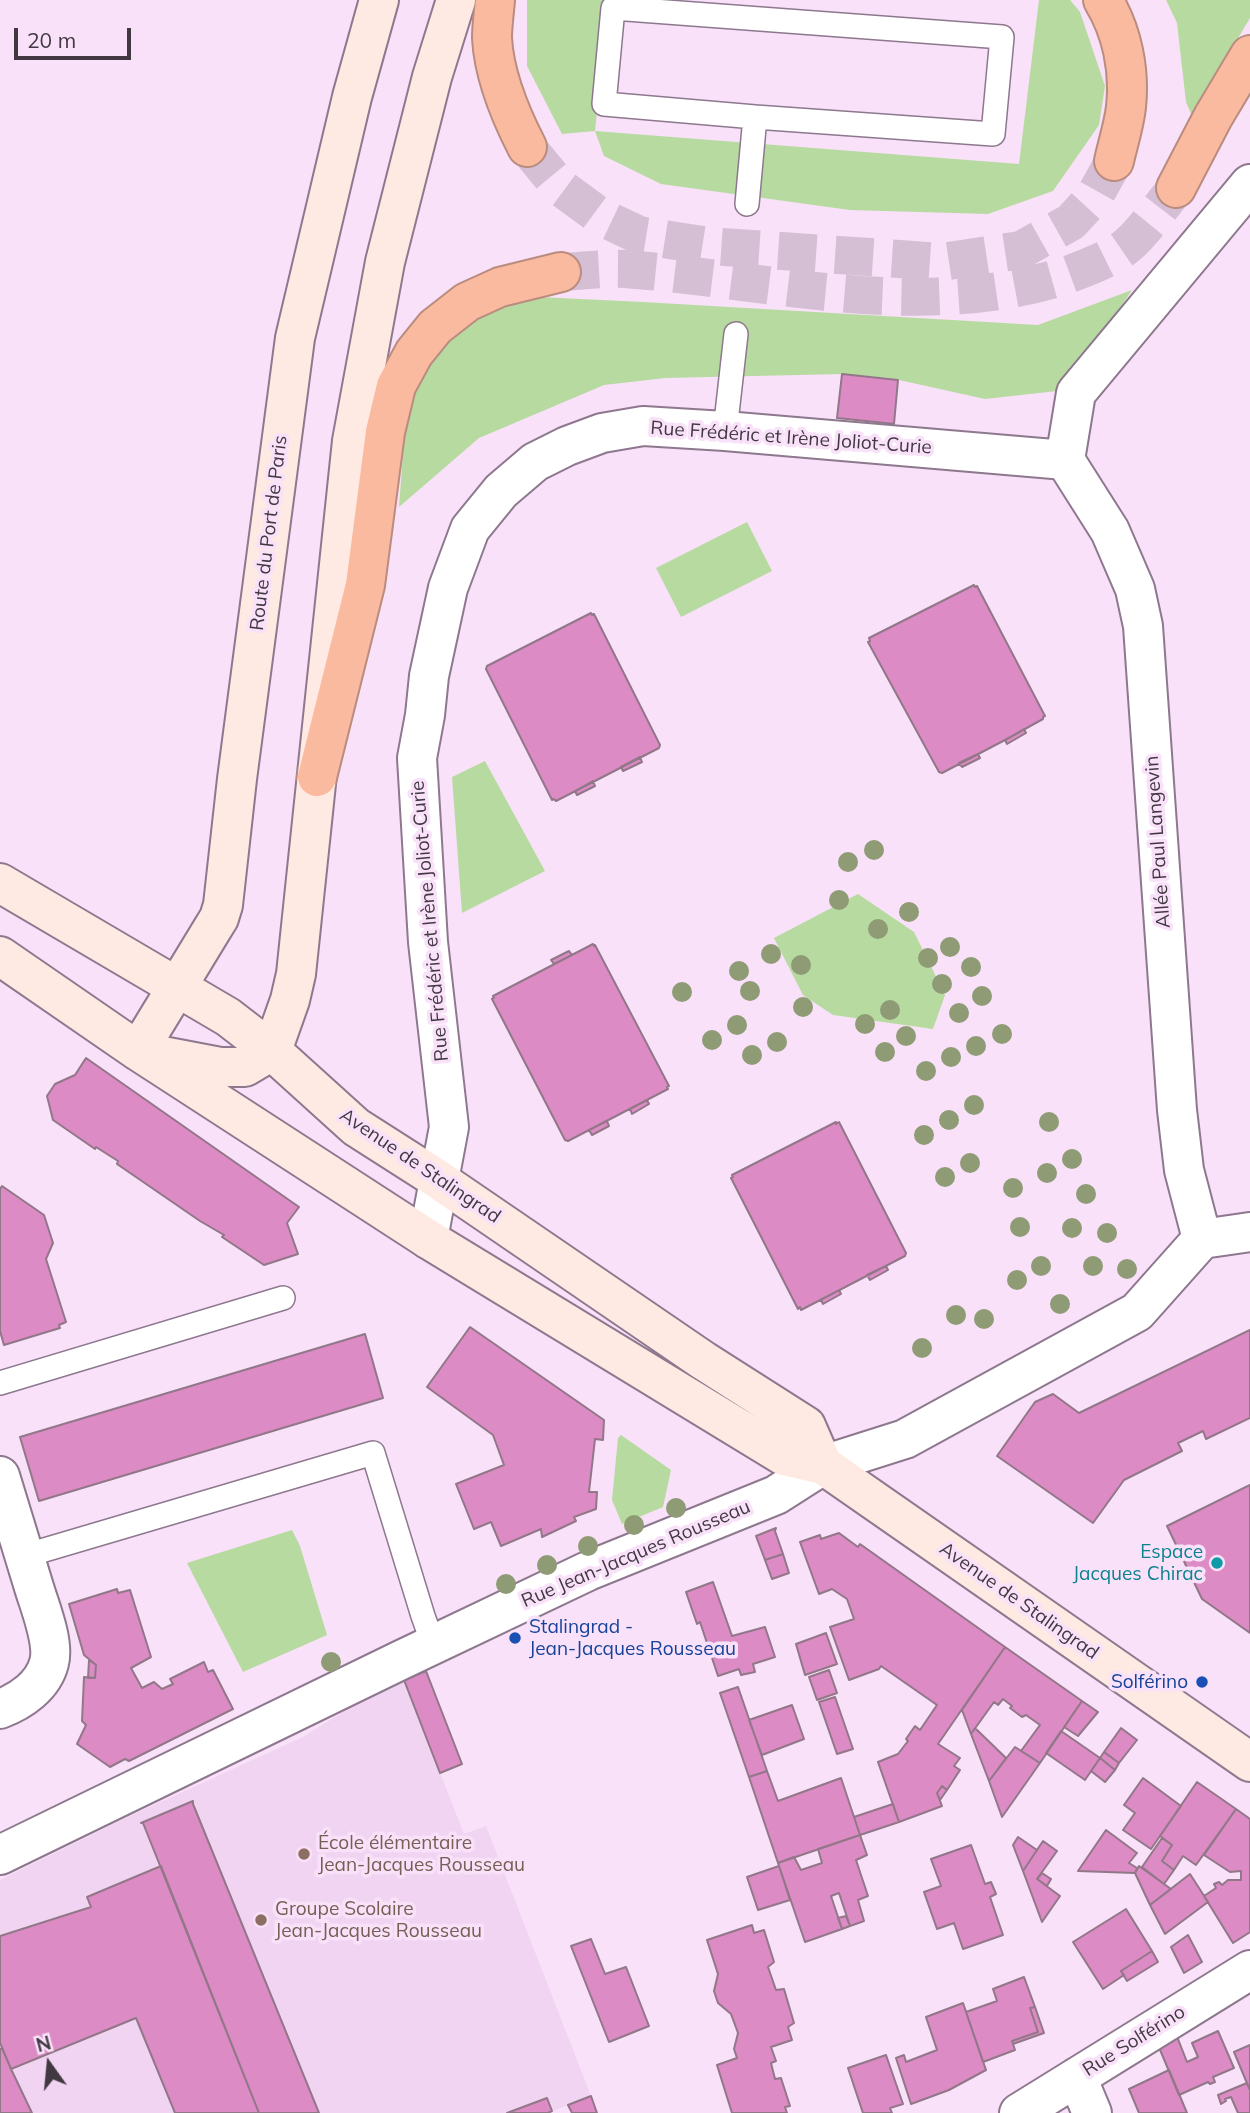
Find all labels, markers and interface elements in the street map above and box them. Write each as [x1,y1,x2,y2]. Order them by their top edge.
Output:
scale bar [18,14,135,58]
text: 20 m [27,27,76,53]
street label: Rue Frédéric et Irène Joliot-Curie [650,417,932,459]
street label: Route du Port de Paris [246,434,292,632]
street label: Allée Paul Langevin [1141,755,1175,929]
street label: Rue Frédéric et Irène Joliot-Curie [406,780,454,1062]
street label: Avenue de Stalingrad [335,1104,505,1228]
street label: Rue Jean-Jacques Rousseau [518,1495,754,1613]
street label: Avenue de Stalingrad [935,1537,1103,1665]
place label: Espace Jacques Chirac [1073,1541,1203,1585]
marker: Espace Jacques Chirac [1209,1555,1225,1571]
place label: Stalingrad - Jean-Jacques Rousseau [529,1616,736,1660]
marker: Stalingrad - Jean-Jacques Rousseau [507,1630,523,1646]
place label: Solférino [1111,1671,1188,1693]
marker: Solférino [1194,1674,1210,1690]
place label: École élémentaire Jean-Jacques Rousseau [318,1832,525,1876]
marker: École élémentaire Jean-Jacques Rousseau [296,1846,312,1862]
place label: Groupe Scolaire Jean-Jacques Rousseau [275,1898,482,1942]
marker: Groupe Scolaire Jean-Jacques Rousseau [253,1912,269,1928]
street label: Rue Solférino [1079,2000,1189,2082]
north arrow [14,2029,84,2099]
text: N [34,2030,54,2057]

